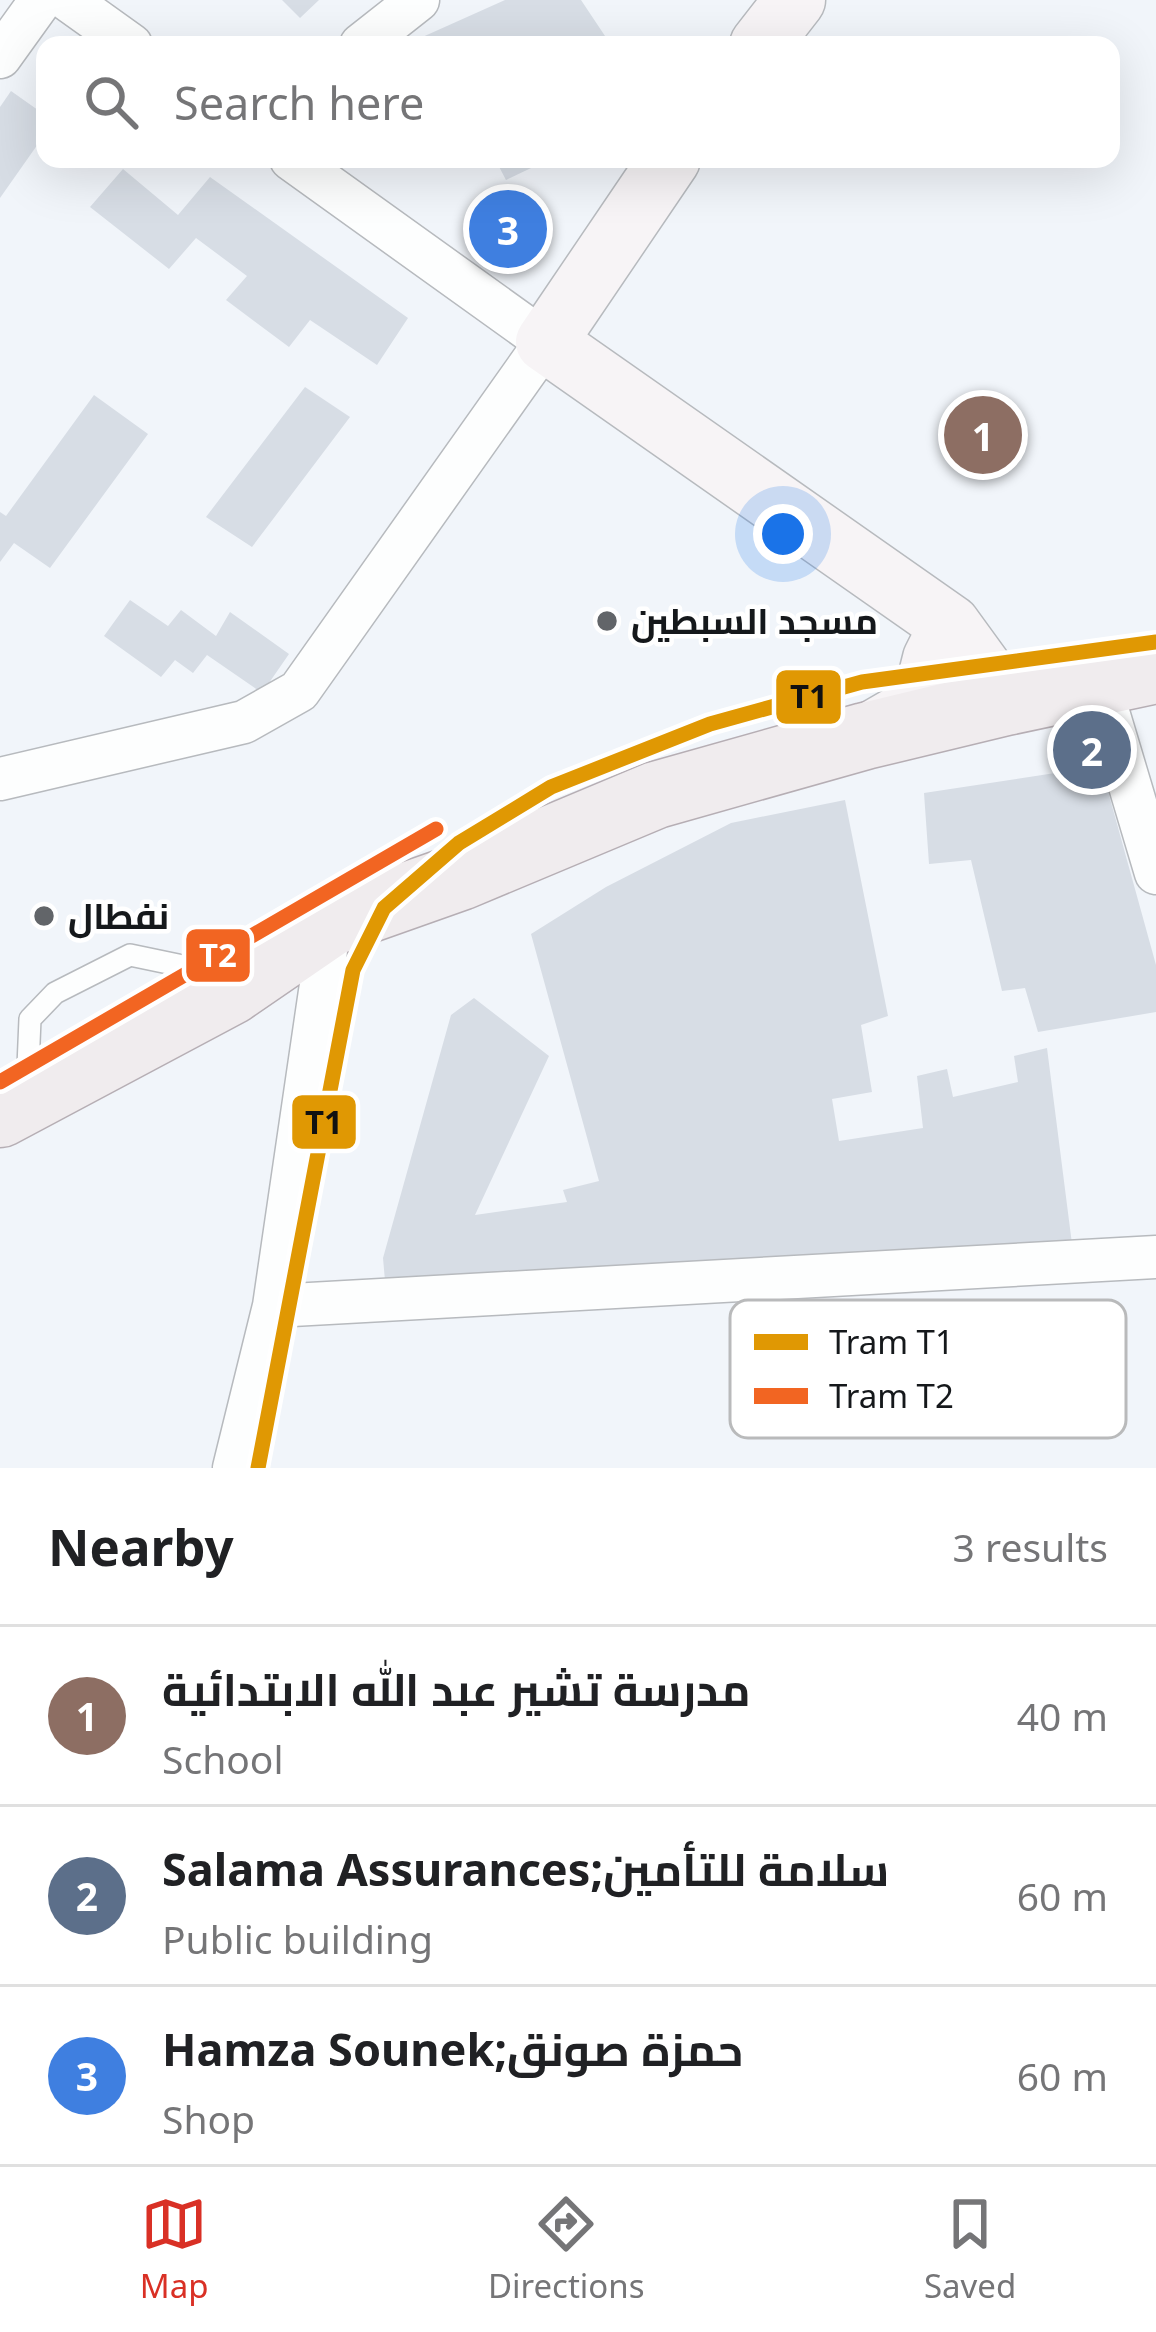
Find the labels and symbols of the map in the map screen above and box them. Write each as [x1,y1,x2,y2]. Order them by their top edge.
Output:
pin: 3 [469,184,547,274]
pin: 1 [944,390,1022,480]
your location [753,504,813,564]
place label: مسجد السبطين [631,596,878,645]
marker: مسجد السبطين [594,608,620,634]
line badge: T1 [774,668,843,726]
text: T1 [790,673,828,718]
pin: 2 [1053,705,1131,795]
place label: نفطال [68,891,169,940]
marker: نفطال [31,903,57,929]
line badge: T2 [184,927,252,984]
text: T2 [199,932,237,977]
line badge: T1 [290,1093,358,1151]
text: T1 [305,1099,343,1144]
legend [730,1300,1126,1438]
text: Tram T1 [829,1319,954,1364]
text: Tram T2 [829,1373,954,1418]

